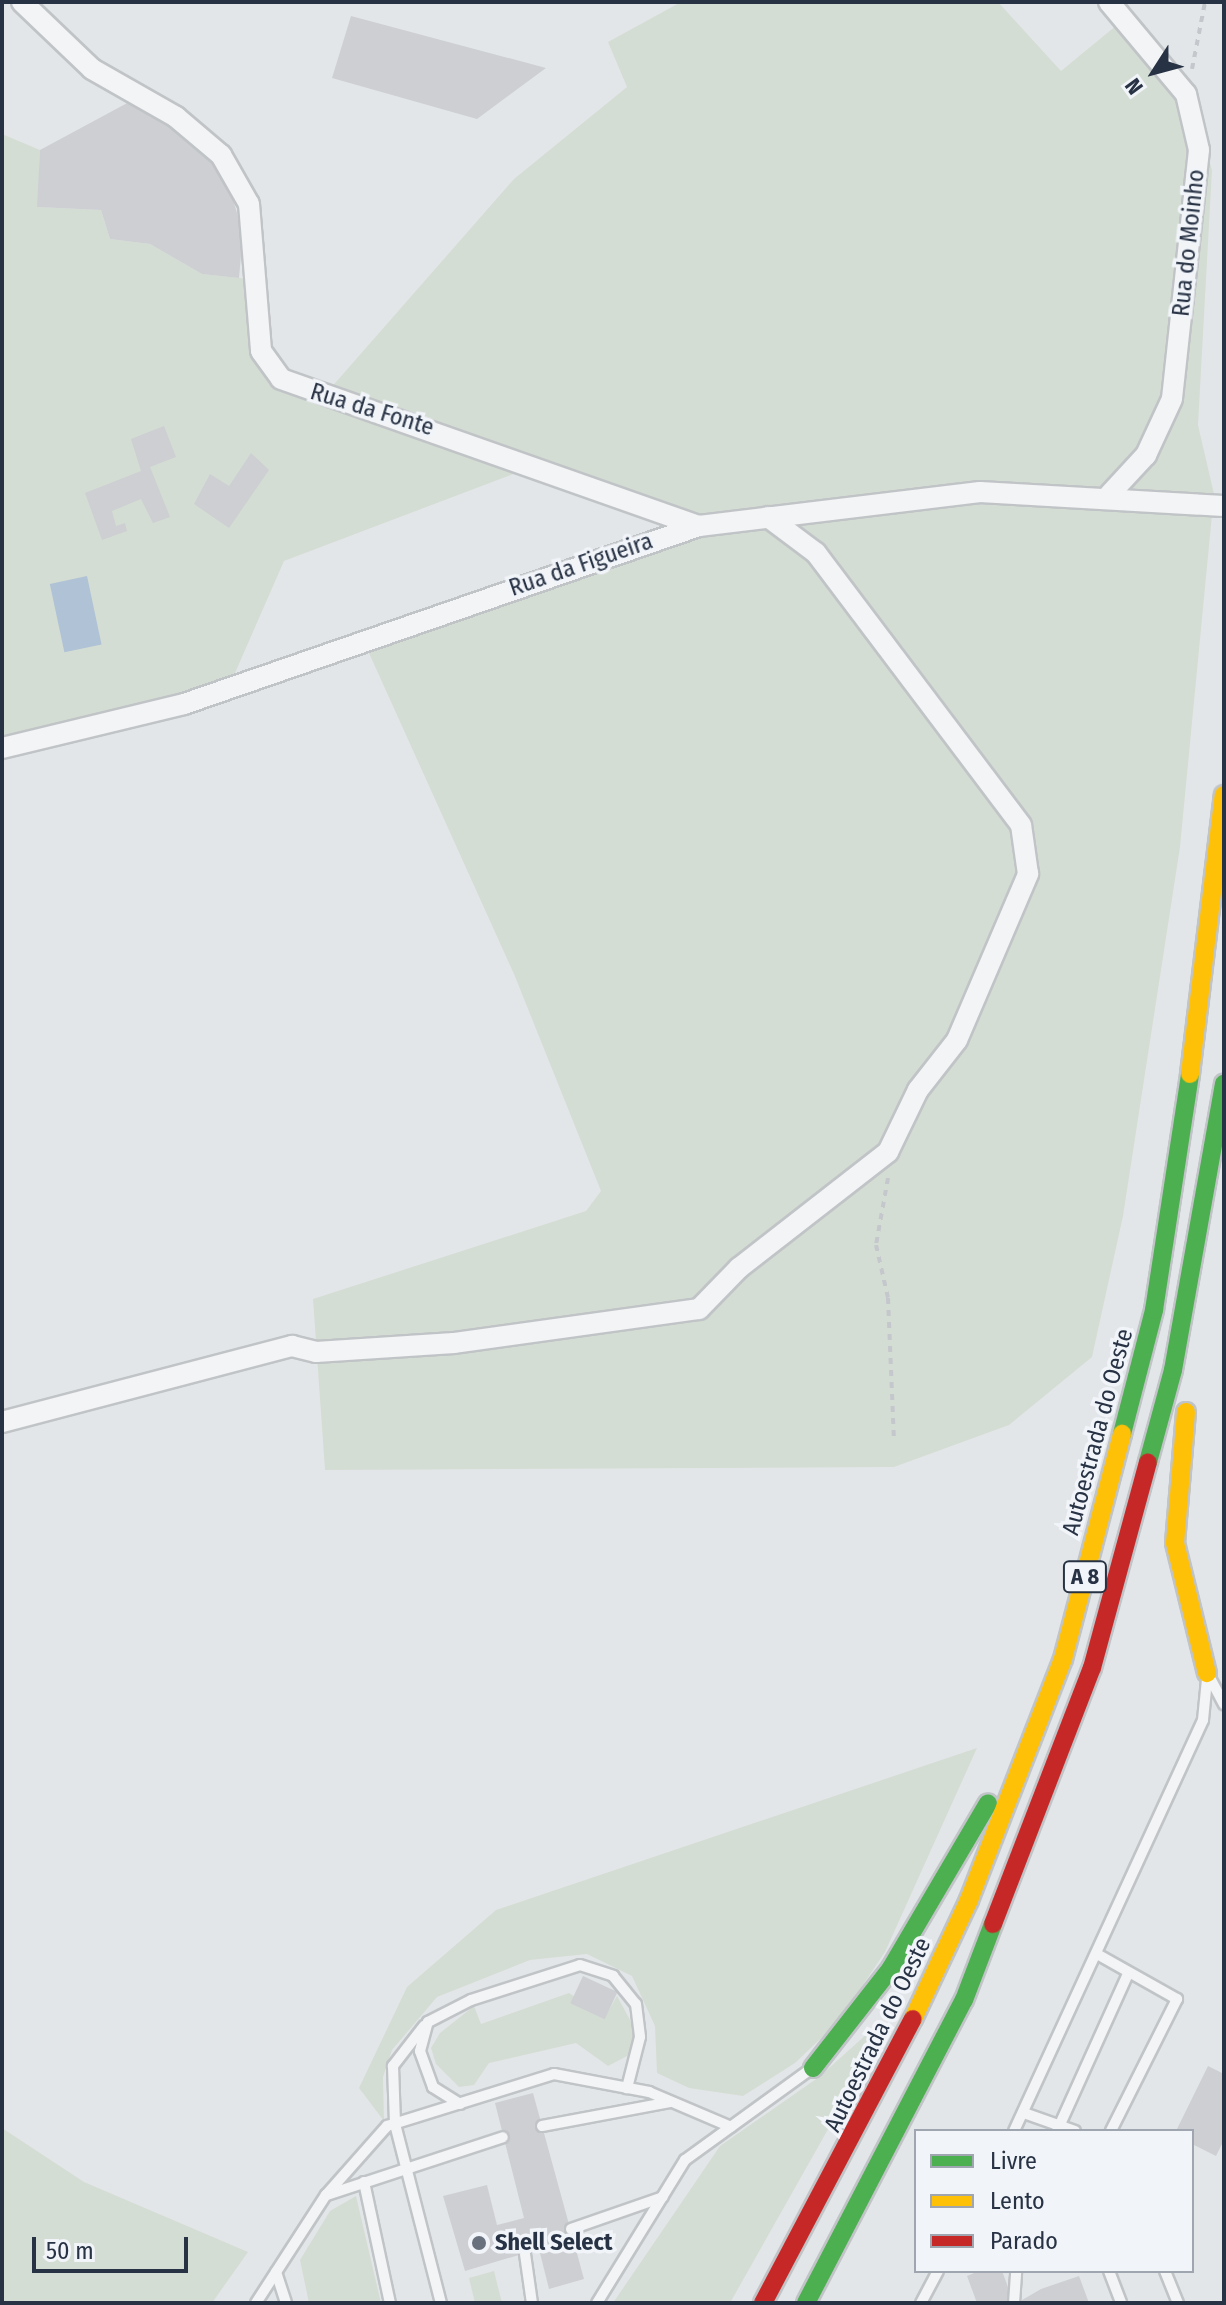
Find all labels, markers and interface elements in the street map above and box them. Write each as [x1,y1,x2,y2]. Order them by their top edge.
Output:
north arrow [1114,32,1194,112]
text: N [1119,73,1149,100]
street label: Rua do Moinho [1167,168,1211,318]
street label: Rua da Fonte [307,378,437,442]
street label: Rua da Figueira [505,527,657,603]
street label: Autoestrada do Oeste [1057,1326,1139,1538]
road number: A 8 [1061,1559,1109,1595]
street label: Autoestrada do Oeste [818,1933,938,2137]
legend [914,2129,1194,2273]
text: Livre [990,2147,1037,2175]
text: Lento [990,2187,1045,2215]
scale bar [36,2221,192,2271]
text: Parado [990,2227,1058,2255]
place label: Shell Select [495,2229,612,2257]
marker: Shell Select [470,2234,488,2252]
text: 50 m [46,2237,94,2265]

